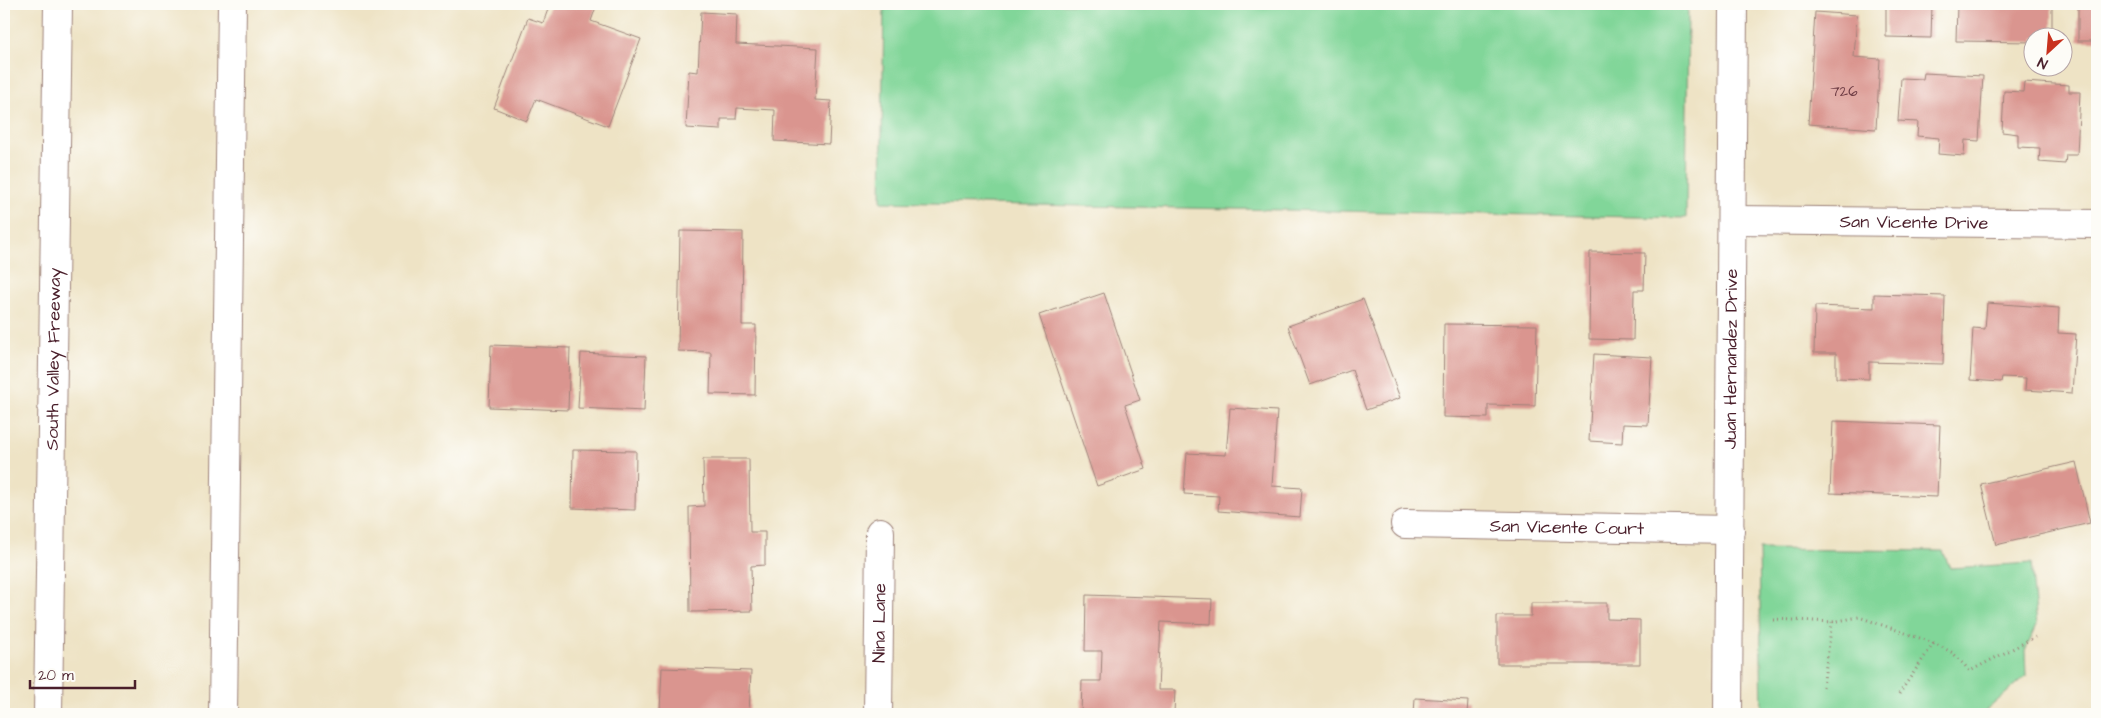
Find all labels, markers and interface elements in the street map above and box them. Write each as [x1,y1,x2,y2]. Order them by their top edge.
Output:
north arrow [2024,28,2074,78]
text: N [2034,52,2051,74]
house number: 726 [1830,81,1858,102]
street label: San Vicente Drive [1839,209,1989,235]
street label: South Valley Freeway [39,267,68,451]
street label: Juan Hernandez Drive [1717,268,1744,449]
street label: San Vicente Court [1489,513,1645,541]
street label: Nina Lane [866,583,892,663]
scale bar [30,658,135,690]
text: 20 m [38,665,74,686]

